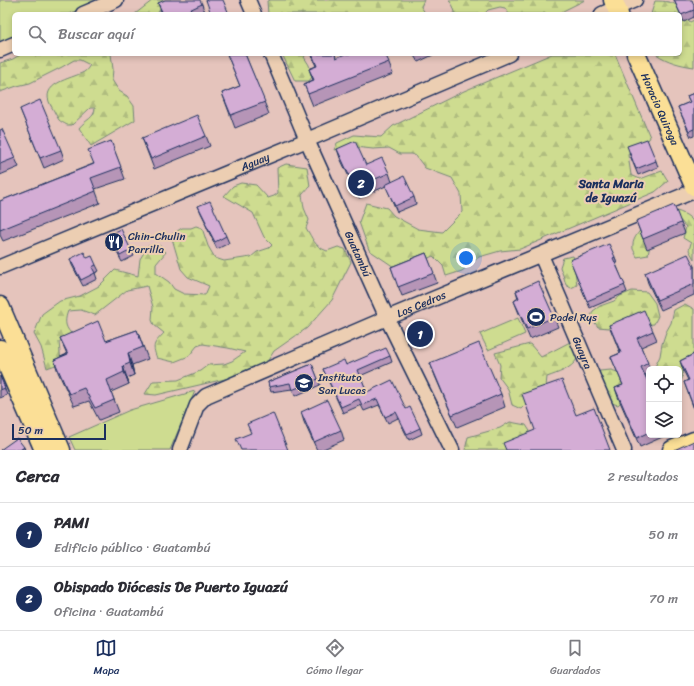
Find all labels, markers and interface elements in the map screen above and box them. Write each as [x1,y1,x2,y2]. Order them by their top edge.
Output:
search box [12,12,682,56]
text: Buscar aquí [58,21,135,47]
icon: search [26,23,48,45]
street label: Horacio Quiroga [636,70,685,149]
street label: Aguay [237,147,273,176]
pin: 2 [348,168,374,198]
district label: Santa Maria de Iguazú [578,173,644,209]
place label: Chin-Chulin Parrilla [128,227,185,259]
street label: Guatambú [339,228,377,280]
restaurant icon: Chin-Chulin Parrilla [103,231,125,253]
your location [456,248,476,268]
street label: Los Cedros [394,285,450,323]
sports icon: Padel Rys [525,306,547,328]
place label: Padel Rys [550,308,598,327]
pin: 1 [407,319,433,349]
street label: Guayra [567,333,598,372]
map controls [646,366,682,438]
button: locate [646,366,682,402]
place label: Instituto San Lucas [317,368,366,400]
school or university icon: Instituto San Lucas [293,372,315,394]
button: layers [646,402,682,438]
text: 50 m [18,421,43,440]
scale bar [12,422,106,441]
text: Cerca [16,461,59,491]
text: 2 resultados [607,465,678,488]
text: PAMI [54,510,89,536]
text: 1 [26,523,32,546]
text: 50 m [648,523,678,546]
text: Edificio público · Guatambú [54,536,210,559]
text: Obispado Diócesis De Puerto Iguazú [54,574,288,600]
text: 2 [25,587,33,610]
text: 70 m [649,587,678,610]
text: Oficina · Guatambú [54,600,164,623]
tab: Mapa [93,637,119,680]
tab: Cómo llegar [306,637,363,680]
tab: Guardados [550,637,601,680]

